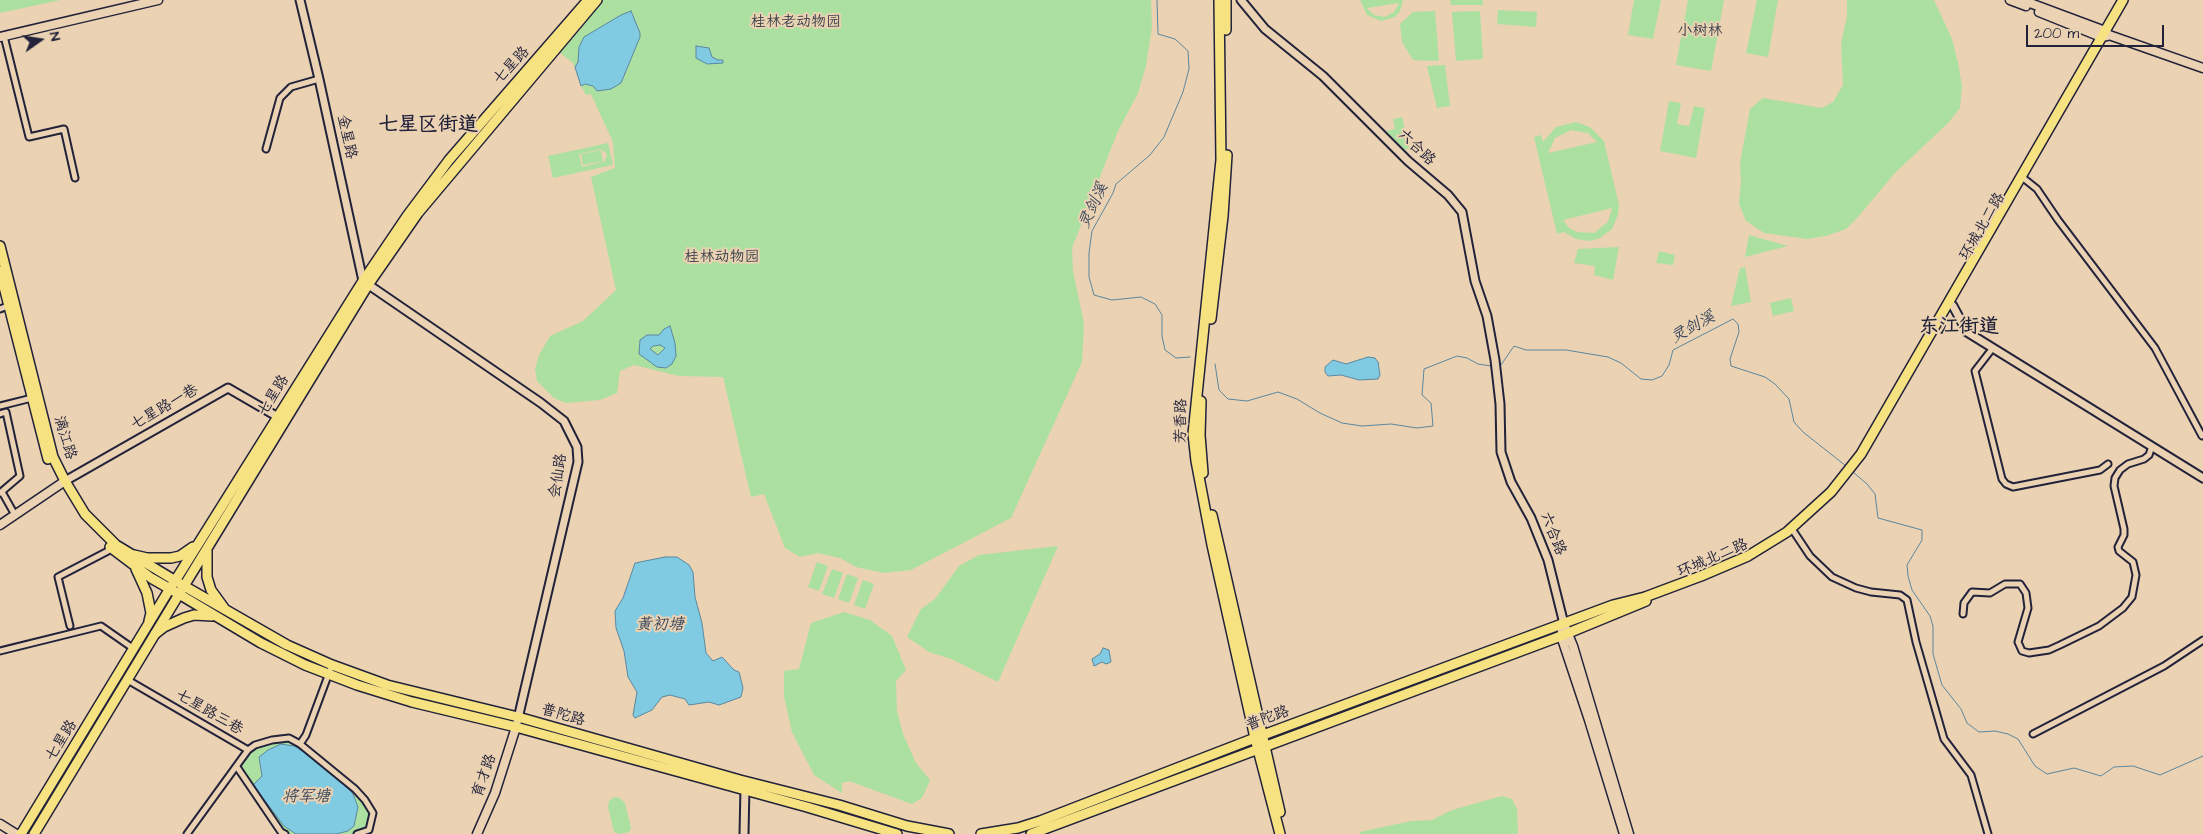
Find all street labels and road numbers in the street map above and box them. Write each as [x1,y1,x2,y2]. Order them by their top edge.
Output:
street label: 七星路 [490,43,534,89]
street label: 金星路 [333,113,359,161]
street label: 六合路 [1393,126,1439,170]
street label: 环城北二路 [1956,190,2010,264]
street label: 七星路 [254,372,294,420]
street label: 七星路一巷 [128,381,202,435]
street label: 芳香路 [1173,398,1191,444]
street label: 漓江路 [49,414,79,462]
street label: 会仙路 [547,452,571,500]
street label: 六合路 [1535,510,1569,558]
street label: 环城北二路 [1675,536,1751,582]
street label: 七星路三巷 [172,686,246,740]
street label: 普陀路 [539,701,587,731]
street label: 普陀路 [1244,703,1292,735]
street label: 七星路 [42,717,82,765]
street label: 育才路 [469,752,501,800]

